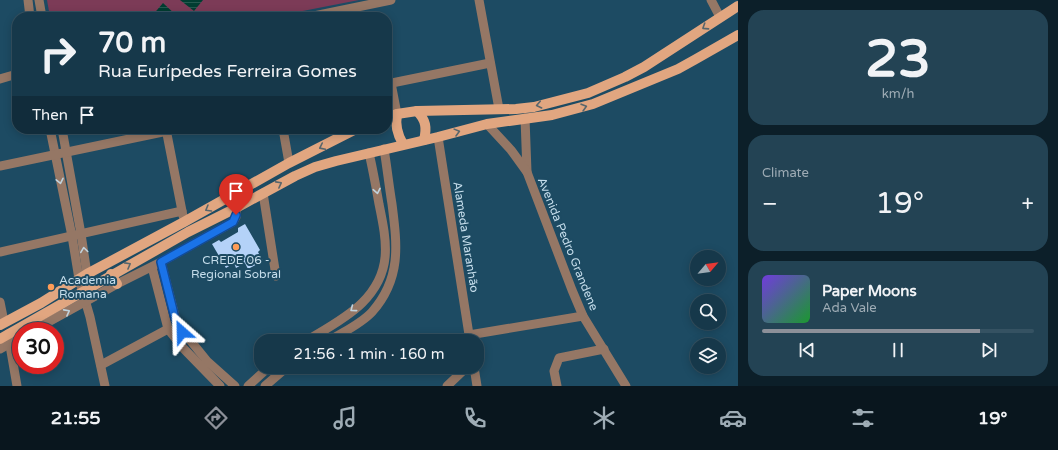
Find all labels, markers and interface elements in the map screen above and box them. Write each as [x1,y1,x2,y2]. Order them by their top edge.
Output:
one-way arrow [702,22,709,29]
text: 70 m [98,26,166,60]
icon: right [32,28,84,80]
text: 23 [865,28,931,91]
text: Rua Eurípedes Ferreira Gomes [98,60,357,82]
text: km/h [882,86,914,102]
one-way arrow [536,101,542,109]
one-way arrow [580,103,587,112]
icon: arrive [76,104,98,126]
text: Then [32,106,68,124]
one-way arrow [453,128,460,137]
one-way arrow [319,142,326,150]
text: Climate [762,165,809,181]
pin [219,174,253,215]
street label: Avenida Pedro Grandene [535,175,601,313]
one-way arrow [56,178,64,184]
icon: arrive [225,180,247,202]
street label: Alameda Maranhão [450,180,482,294]
one-way arrow [275,182,282,189]
text: 19° [875,185,924,222]
one-way arrow [372,188,381,194]
text: − [762,191,778,217]
text: + [1022,191,1034,217]
one-way arrow [205,204,212,212]
marker: CREDE 06 - Regional Sobral [231,242,241,252]
one-way arrow [80,247,89,253]
north arrow [690,250,726,286]
map controls [690,250,726,374]
place label: CREDE 06 - Regional Sobral [191,253,281,281]
one-way arrow [123,263,131,270]
place label: Academia Romana [59,273,116,301]
marker: Academia Romana [46,282,56,292]
text: Paper Moons [822,282,917,300]
button: search [690,294,726,330]
text: Ada Vale [822,300,877,316]
one-way arrow [351,305,358,312]
one-way arrow [62,310,70,317]
position arrow [161,311,203,353]
speed limit sign: 30 [12,322,64,374]
button: layers [690,338,726,374]
icon: previous [796,339,818,361]
icon: pause [887,339,909,361]
icon: next [978,339,1000,361]
text: 21:56 · 1 min · 160 m [294,345,444,363]
icon: directions [202,404,230,432]
icon: music [331,404,359,432]
icon: phone [461,404,489,432]
icon: climate [590,404,618,432]
icon: car [719,404,747,432]
icon: filters [849,404,877,432]
text: 21:55 [51,407,101,429]
text: 19° [978,407,1007,429]

